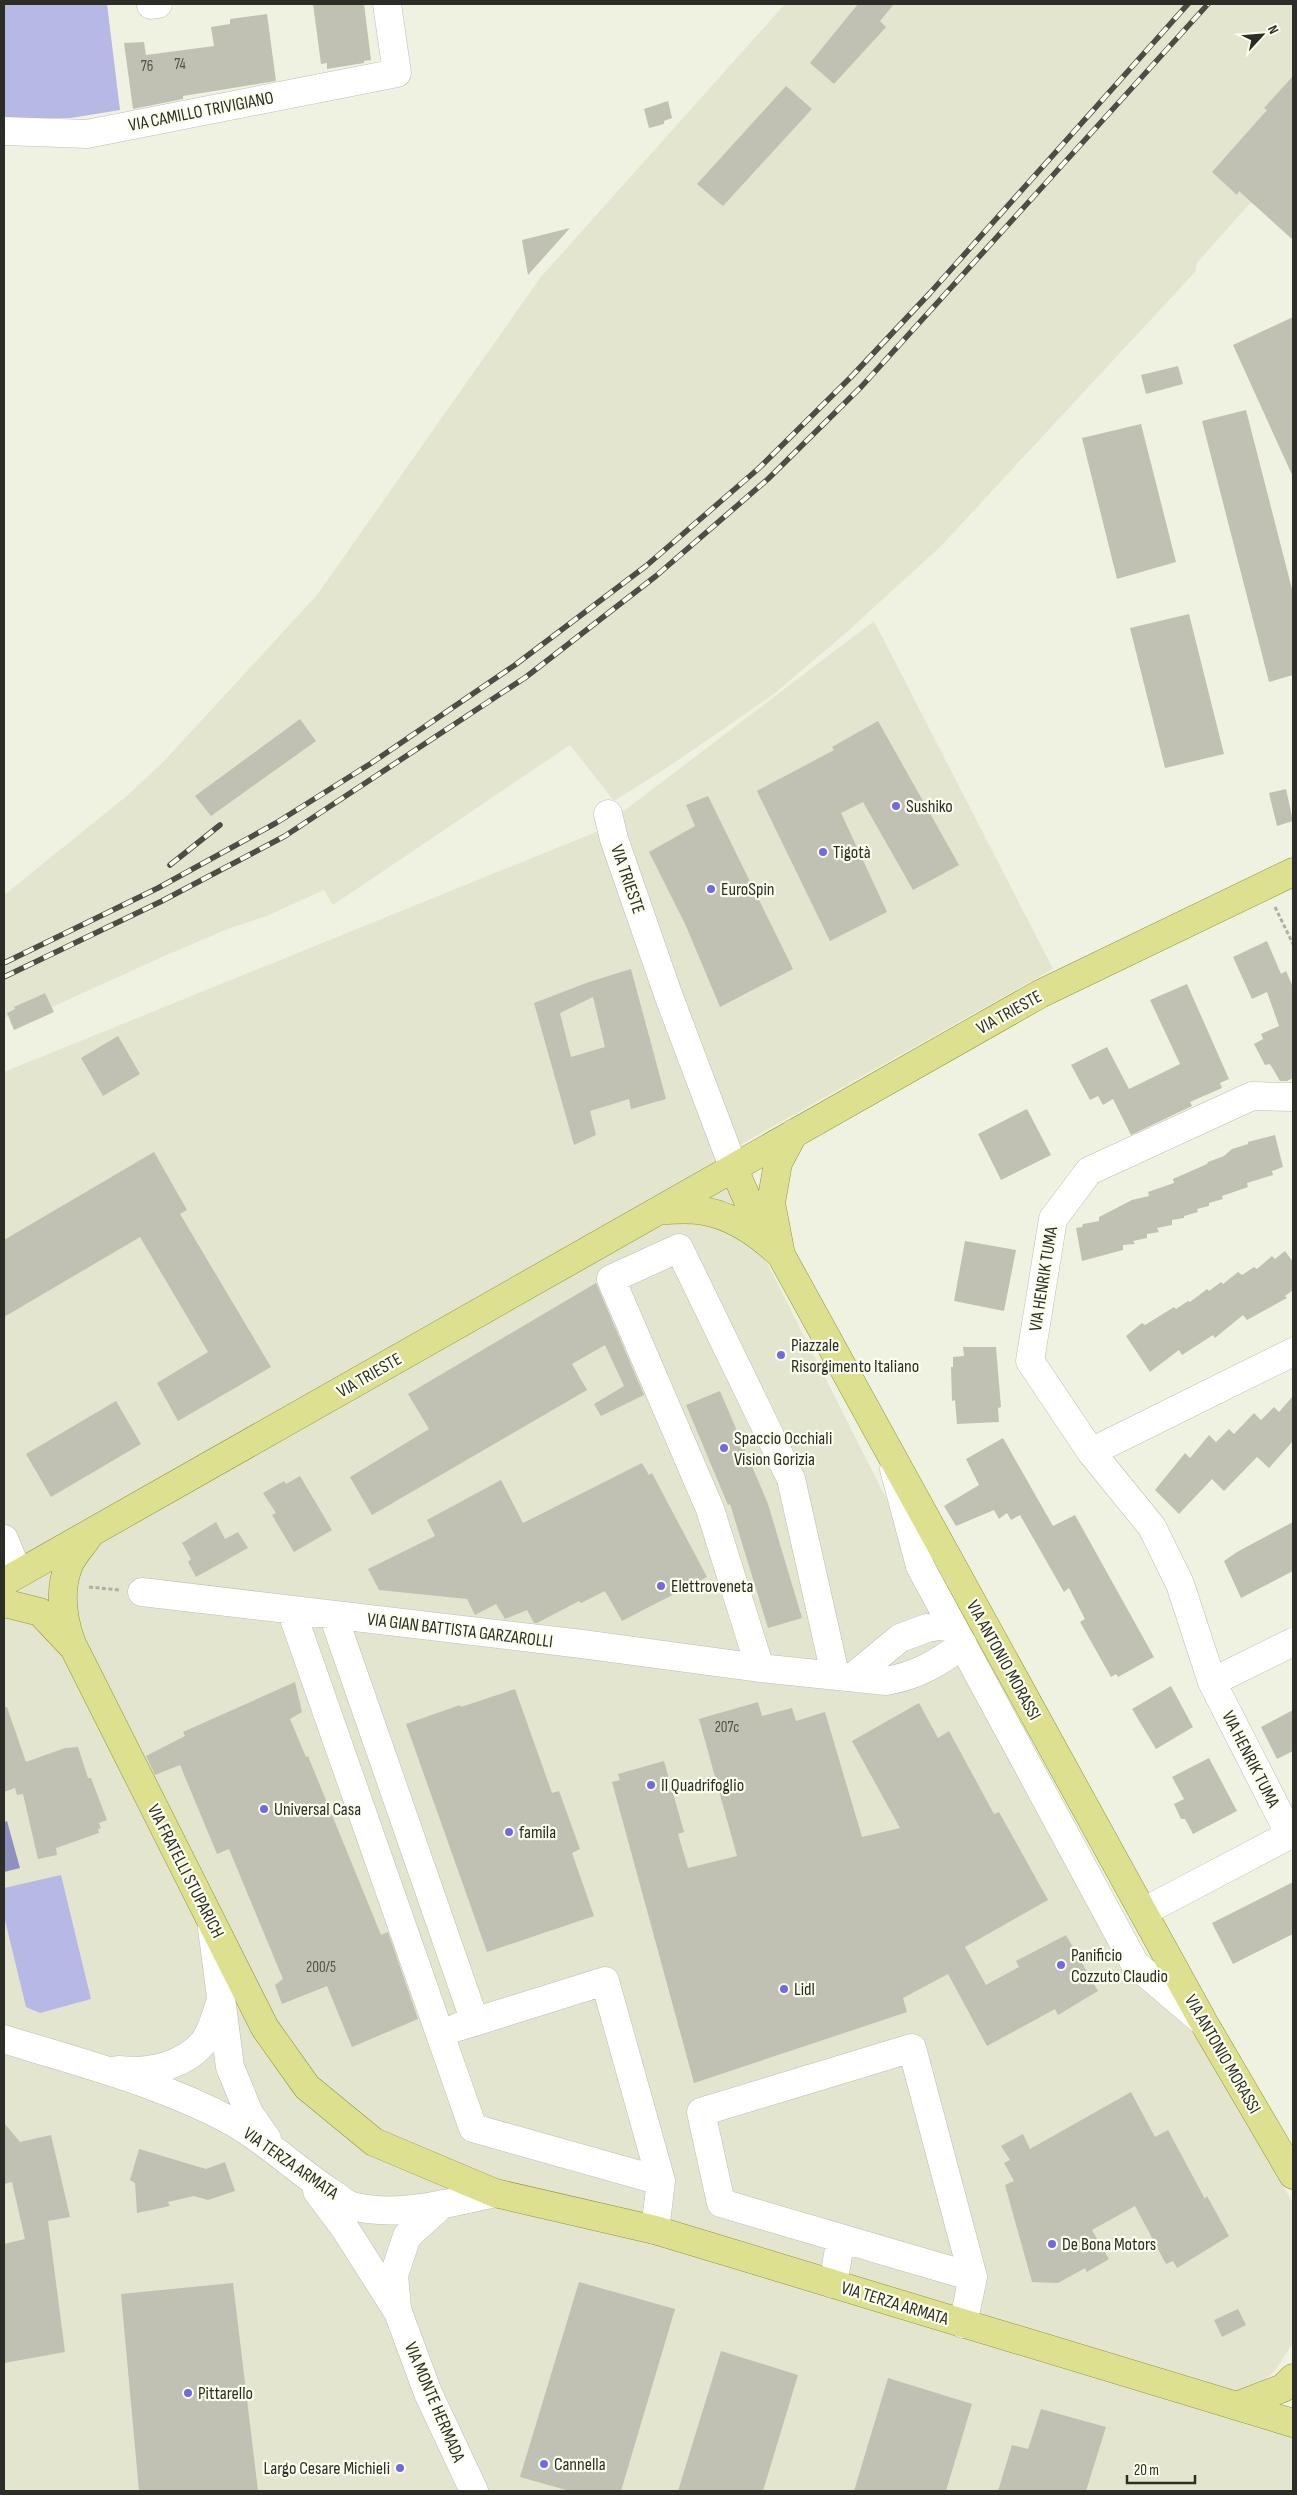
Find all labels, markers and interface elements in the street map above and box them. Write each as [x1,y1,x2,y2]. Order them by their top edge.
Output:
north arrow [1237,10,1287,60]
text: N [1264,22,1283,37]
house number: 74 [174,55,186,74]
house number: 76 [141,57,153,76]
street label: VIA CAMILLO TRIVIGIANO [127,87,275,136]
place label: Sushiko [906,796,953,817]
marker: Sushiko [890,800,902,812]
street label: VIA TRIESTE [606,842,649,916]
place label: Tigotà [833,842,871,863]
marker: Tigotà [817,846,829,858]
place label: EuroSpin [721,879,775,900]
marker: EuroSpin [705,883,717,895]
street label: VIA TRIESTE [973,986,1046,1039]
street label: VIA HENRIK TUMA [1025,1225,1062,1333]
place label: Piazzale Risorgimento Italiano [791,1335,919,1377]
street label: VIA TRIESTE [333,1349,405,1402]
marker: Piazzale Risorgimento Italiano [775,1349,787,1361]
place label: Spaccio Occhiali Vision Gorizia [734,1428,832,1470]
marker: Spaccio Occhiali Vision Gorizia [718,1442,730,1454]
place label: Elettroveneta [671,1576,753,1597]
marker: Elettroveneta [655,1580,667,1592]
street label: VIA ANTONIO MORASSI [962,1597,1045,1724]
street label: VIA GIAN BATTISTA GARZAROLLI [366,1609,554,1652]
street label: VIA HENRIK TUMA [1217,1707,1284,1811]
house number: 207c [715,1718,739,1737]
place label: Il Quadrifoglio [661,1775,744,1796]
marker: Il Quadrifoglio [645,1779,657,1791]
place label: Universal Casa [274,1799,361,1820]
street label: VIA FRATELLI STUPARICH [143,1801,228,1942]
marker: Universal Casa [258,1803,270,1815]
place label: famila [519,1822,556,1843]
marker: famila [503,1826,515,1838]
place label: Panificio Cozzuto Claudio [1071,1945,1168,1987]
house number: 200/5 [306,1958,336,1977]
marker: Panificio Cozzuto Claudio [1055,1959,1067,1971]
place label: Lidl [794,1979,815,2000]
marker: Lidl [778,1983,790,1995]
street label: VIA ANTONIO MORASSI [1180,1991,1265,2117]
street label: VIA TERZA ARMATA [239,2123,343,2204]
place label: De Bona Motors [1062,2234,1156,2255]
marker: De Bona Motors [1046,2238,1058,2250]
street label: VIA TERZA ARMATA [839,2277,951,2330]
street label: VIA MONTE HERMADA [400,2339,469,2466]
place label: Pittarello [198,2383,253,2404]
marker: Pittarello [182,2387,194,2399]
scale bar [1127,2452,1194,2484]
place label: Cannella [554,2454,606,2475]
place label: Largo Cesare Michieli [264,2458,390,2479]
marker: Cannella [538,2458,550,2470]
text: 20 m [1134,2461,1159,2480]
marker: Largo Cesare Michieli [394,2462,406,2474]

